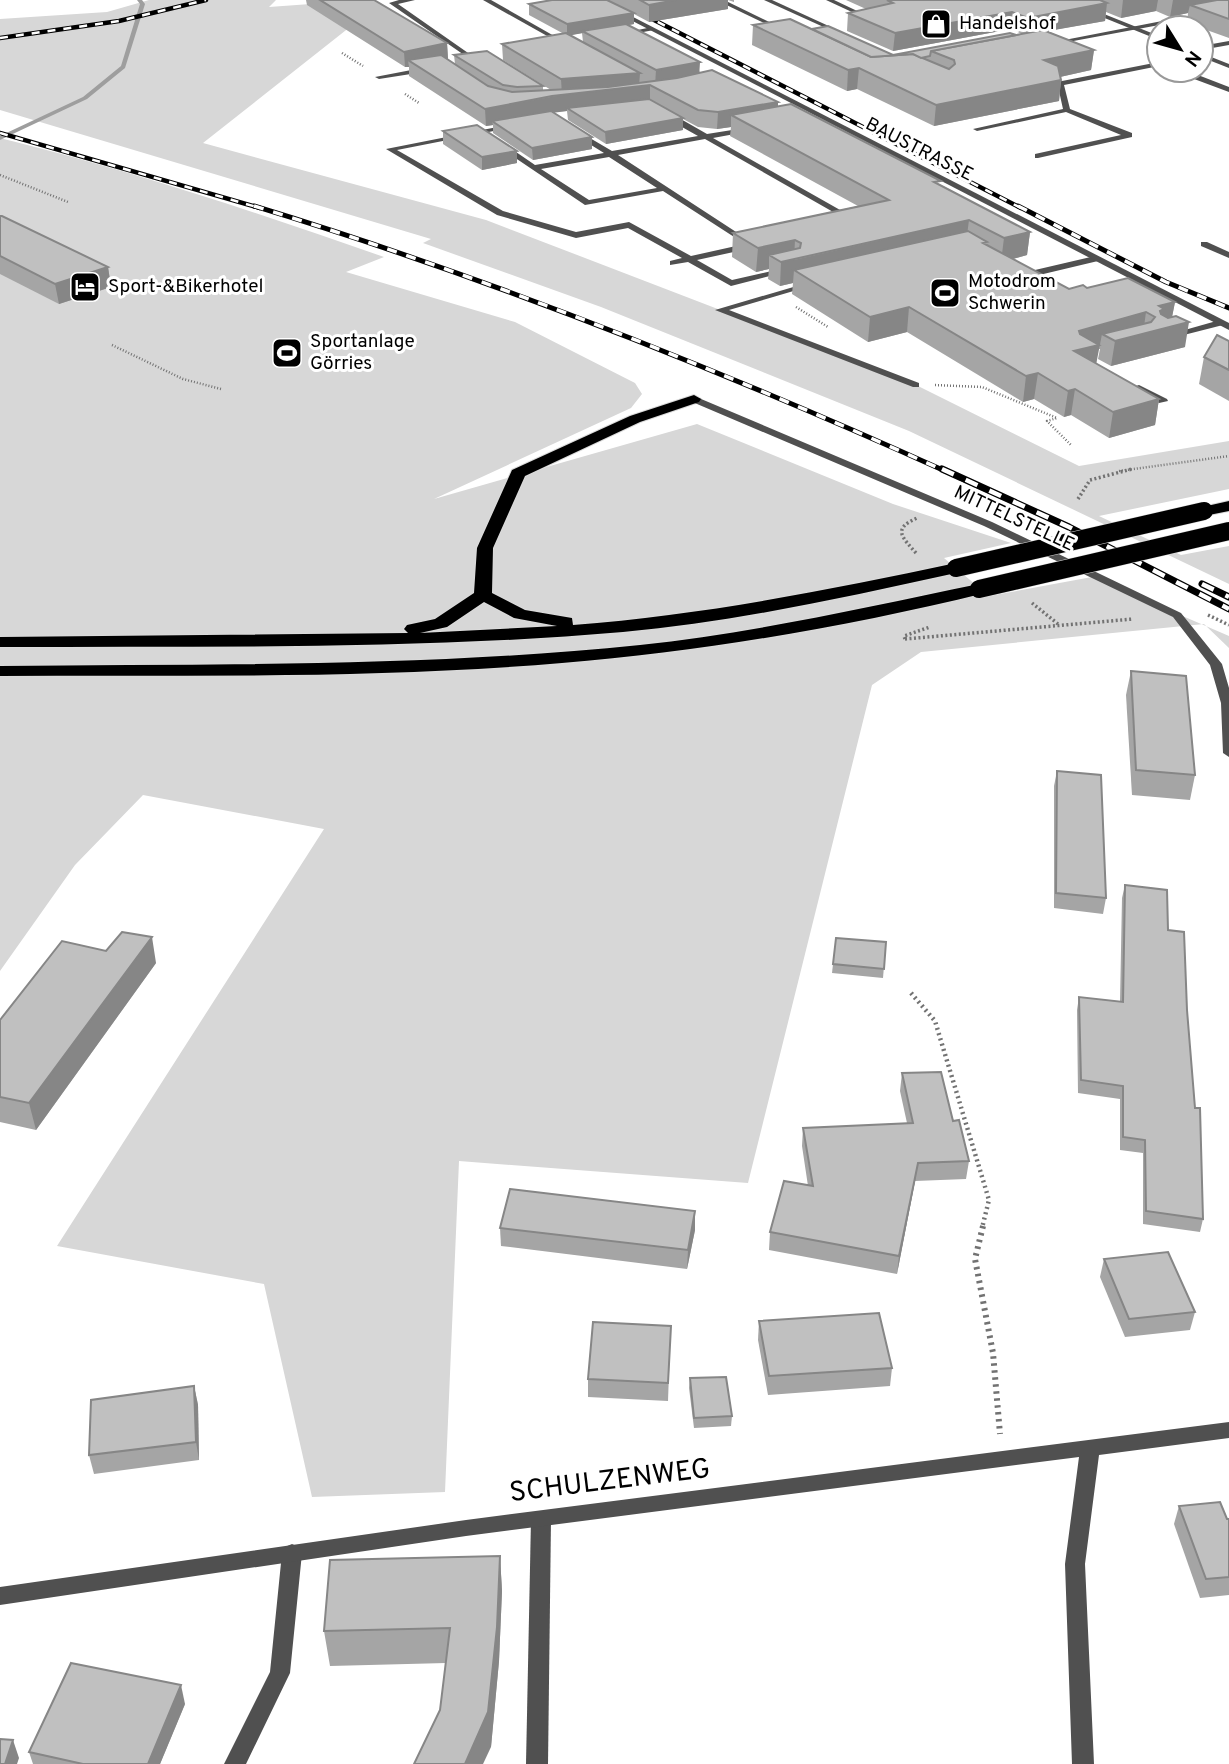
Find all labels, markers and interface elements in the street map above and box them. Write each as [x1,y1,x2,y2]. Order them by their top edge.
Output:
shop icon: Handelshof [919,7,953,41]
place label: Handelshof [959,12,1056,36]
north arrow [1145,14,1215,84]
text: N [1178,45,1206,71]
street label: BAUSTRASSE [861,113,977,187]
hotel icon: Sport-&Bikerhotel [68,270,102,304]
place label: Motodrom Schwerin [968,270,1056,316]
place label: Sport-&Bikerhotel [108,275,263,299]
sports icon: Motodrom Schwerin [928,276,962,310]
place label: Sportanlage Görries [310,330,415,376]
sports icon: Sportanlage Görries [270,336,304,370]
street label: MITTELSTELLE [950,481,1078,557]
street label: SCHULZENWEG [507,1452,713,1512]

